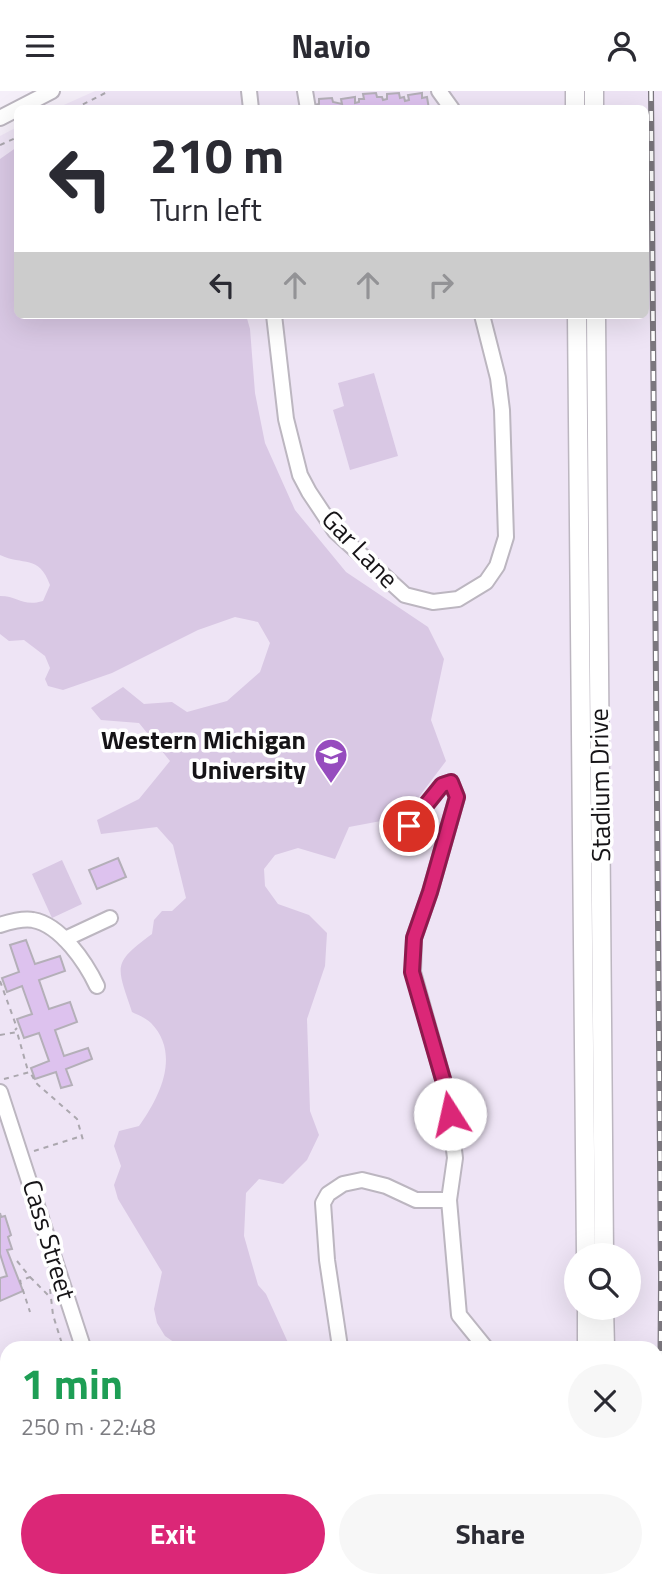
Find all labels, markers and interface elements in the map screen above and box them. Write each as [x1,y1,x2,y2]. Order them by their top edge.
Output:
text: Navio [291,22,371,70]
icon: menu [21,27,59,65]
icon: person [603,27,641,65]
text: 210 m [150,117,284,192]
icon: left [35,133,126,224]
text: Turn left [150,185,262,233]
icon: left [203,266,241,304]
icon: ahead [276,266,314,304]
icon: ahead [349,266,387,304]
icon: right [422,266,460,304]
street label: Gar Lane [313,500,408,597]
street label: Stadium Drive [579,708,620,862]
place label: Western Michigan University [101,720,306,789]
school or university icon: Western Michigan University [312,736,350,785]
pin [379,796,439,856]
icon: arrive [390,807,428,845]
position arrow [413,1077,487,1151]
street label: Cass Street [13,1175,86,1305]
map controls [564,1243,641,1320]
button: search [564,1243,641,1320]
text: 1 min [21,1351,123,1415]
button: close [568,1364,642,1438]
text: 250 m · 22:48 [21,1409,156,1444]
button: Exit [21,1494,325,1574]
button: Share [339,1494,642,1574]

